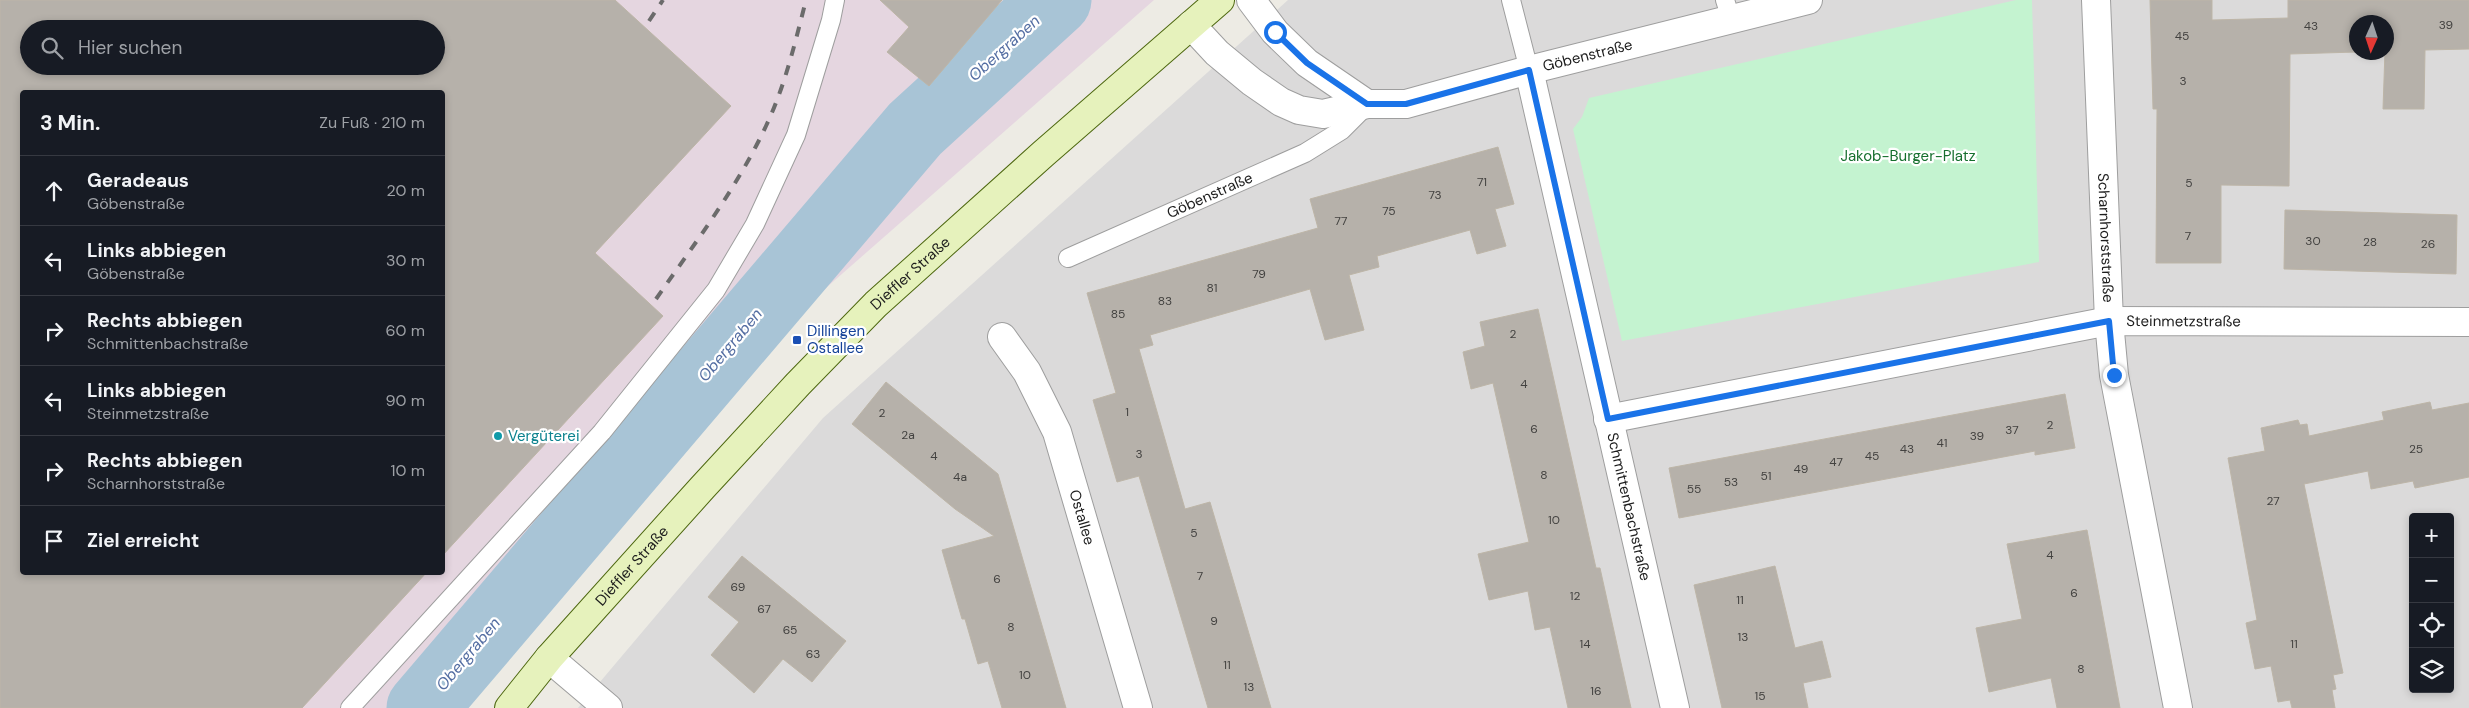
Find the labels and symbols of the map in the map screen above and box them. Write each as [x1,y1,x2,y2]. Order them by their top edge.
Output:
water label: Obergraben [964,10,1044,86]
north arrow [2349,15,2394,60]
house number: 39 [2439,17,2453,33]
house number: 43 [2304,18,2318,34]
route start [1264,21,1287,44]
house number: 45 [2175,28,2189,44]
street label: Göbenstraße [1541,34,1635,76]
house number: 3 [2179,73,2187,89]
park label: Jakob-Burger-Platz [1840,146,1976,166]
street label: Göbenstraße [1164,167,1256,223]
street label: Scharnhorststraße [2093,173,2118,303]
house number: 71 [1477,174,1487,190]
house number: 5 [2185,175,2193,191]
house number: 73 [1428,187,1442,203]
house number: 75 [1382,203,1396,219]
house number: 77 [1335,213,1347,229]
house number: 7 [2185,228,2191,244]
street label: Dieffler Straße [866,232,954,314]
house number: 30 [2305,233,2321,249]
house number: 28 [2363,234,2377,250]
house number: 26 [2421,236,2435,252]
house number: 79 [1252,266,1266,282]
house number: 81 [1207,280,1217,296]
house number: 83 [1158,293,1172,309]
water label: Obergraben [693,304,767,386]
house number: 85 [1111,306,1125,322]
street label: Steinmetzstraße [2126,311,2241,331]
place label: Dillingen Ostallee [807,321,865,358]
house number: 2 [1510,326,1517,342]
marker: Dillingen Ostallee [791,334,803,346]
route end [2103,364,2126,387]
house number: 4 [1520,376,1528,392]
house number: 1 [1125,404,1129,420]
house number: 2 [879,405,886,421]
house number: 2 [2047,417,2054,433]
house number: 6 [1530,421,1538,437]
house number: 37 [2005,422,2019,438]
place label: Vergüterei [508,426,580,446]
house number: 2a [901,427,915,443]
house number: 39 [1970,428,1984,444]
marker: Vergüterei [492,430,504,442]
street label: Schmittenbachstraße [1602,431,1656,583]
house number: 41 [1936,435,1948,451]
house number: 43 [1900,441,1914,457]
house number: 25 [2409,441,2423,457]
house number: 3 [1135,446,1143,462]
house number: 4 [930,448,938,464]
house number: 45 [1865,448,1879,464]
house number: 47 [1829,454,1843,470]
house number: 49 [1794,461,1808,477]
house number: 8 [1540,467,1548,483]
house number: 51 [1760,468,1772,484]
house number: 4a [953,469,967,485]
house number: 53 [1724,474,1738,490]
house number: 55 [1687,481,1701,497]
street label: Ostallee [1064,487,1100,547]
house number: 27 [2266,493,2280,509]
house number: 10 [1548,512,1560,528]
street label: Dieffler Straße [591,522,673,610]
house number: 5 [1190,525,1198,541]
house number: 4 [2046,547,2054,563]
house number: 7 [1197,568,1203,584]
house number: 6 [993,571,1001,587]
house number: 69 [731,579,745,595]
house number: 6 [2070,585,2078,601]
house number: 12 [1570,588,1580,604]
house number: 11 [1736,592,1744,608]
house number: 67 [757,601,771,617]
water label: Obergraben [431,613,505,695]
house number: 9 [1210,613,1218,629]
house number: 8 [1007,619,1015,635]
house number: 65 [783,622,797,638]
house number: 13 [1738,629,1748,645]
house number: 14 [1579,636,1591,652]
house number: 11 [2290,636,2298,652]
house number: 63 [806,646,820,662]
house number: 11 [1223,657,1231,673]
house number: 8 [2077,661,2085,677]
house number: 10 [1019,667,1031,683]
house number: 13 [1244,679,1254,695]
house number: 16 [1590,683,1602,699]
house number: 15 [1754,688,1766,704]

